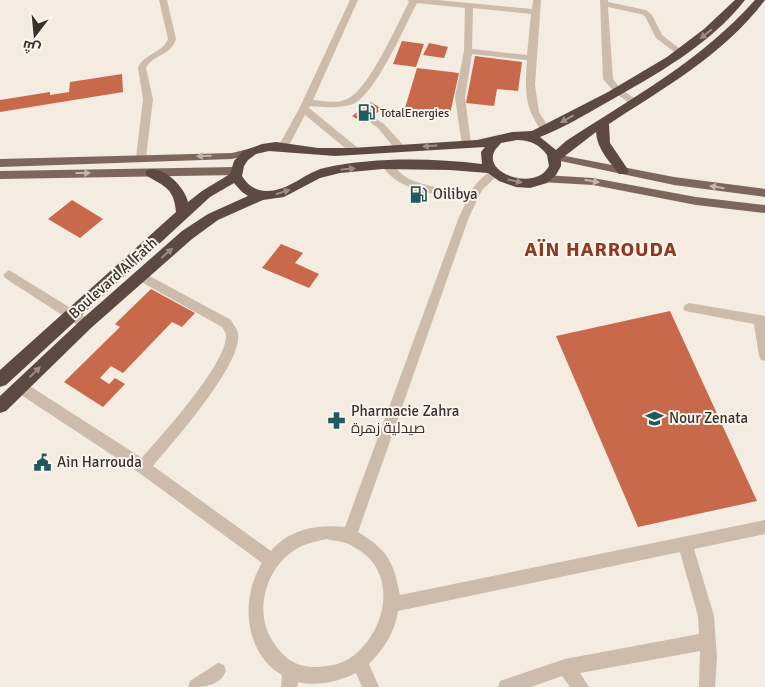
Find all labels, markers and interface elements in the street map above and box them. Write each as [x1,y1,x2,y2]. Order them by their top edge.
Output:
north arrow [10,10,60,60]
one-way arrow [699,29,712,40]
text: ش [21,36,43,58]
fuel station icon: TotalEnergies [356,103,376,123]
place label: TotalEnergies [380,106,449,121]
one-way arrow [561,115,574,124]
one-way arrow [422,143,438,151]
one-way arrow [195,153,211,161]
one-way arrow [341,165,357,173]
one-way arrow [75,169,91,177]
one-way arrow [585,177,601,185]
one-way arrow [508,178,524,186]
one-way arrow [708,183,724,191]
fuel station icon: Oilibya [409,184,429,204]
place label: Oilibya [433,185,478,203]
one-way arrow [276,188,291,196]
street label: Boulevard Al Fath [65,234,161,322]
district label: AÏN HARROUDA [525,237,677,262]
one-way arrow [160,247,173,258]
one-way arrow [29,366,41,378]
place label: Pharmacie Zahra صيدلية زهرة [351,402,459,437]
school or university icon: Nour Zenata [645,408,665,428]
place label: Nour Zenata [669,409,748,427]
pharmacy icon: Pharmacie Zahra صيدلية زهرة [327,410,347,430]
public building icon: Ain Harrouda [33,452,53,472]
place label: Ain Harrouda [57,453,142,471]

